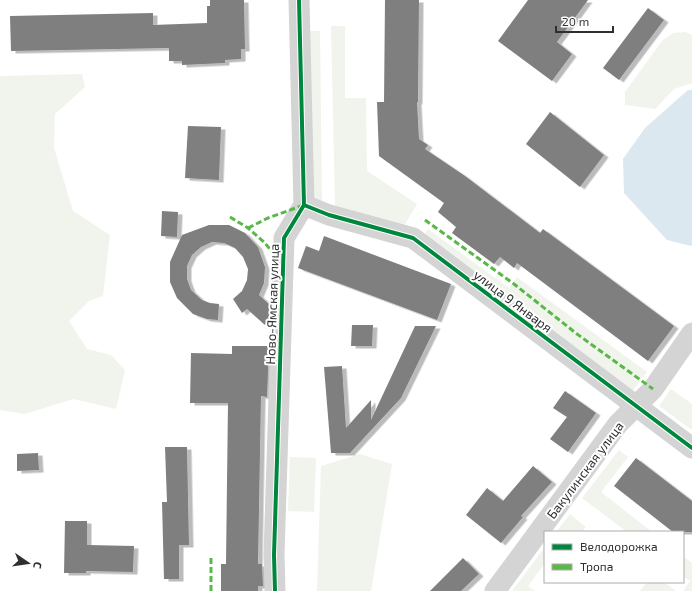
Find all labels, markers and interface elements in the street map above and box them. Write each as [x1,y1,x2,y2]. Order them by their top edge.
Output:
scale bar [556,8,613,34]
text: 20 m [562,14,589,28]
street label: Ново-Ямская улица [262,243,282,365]
street label: улица 9 Января [471,266,555,336]
street label: Бакулинская улица [543,418,627,522]
legend [544,531,684,583]
text: Велодорожка [580,539,658,553]
north arrow [8,543,48,583]
text: Тропа [580,559,613,573]
text: С [31,561,45,570]

